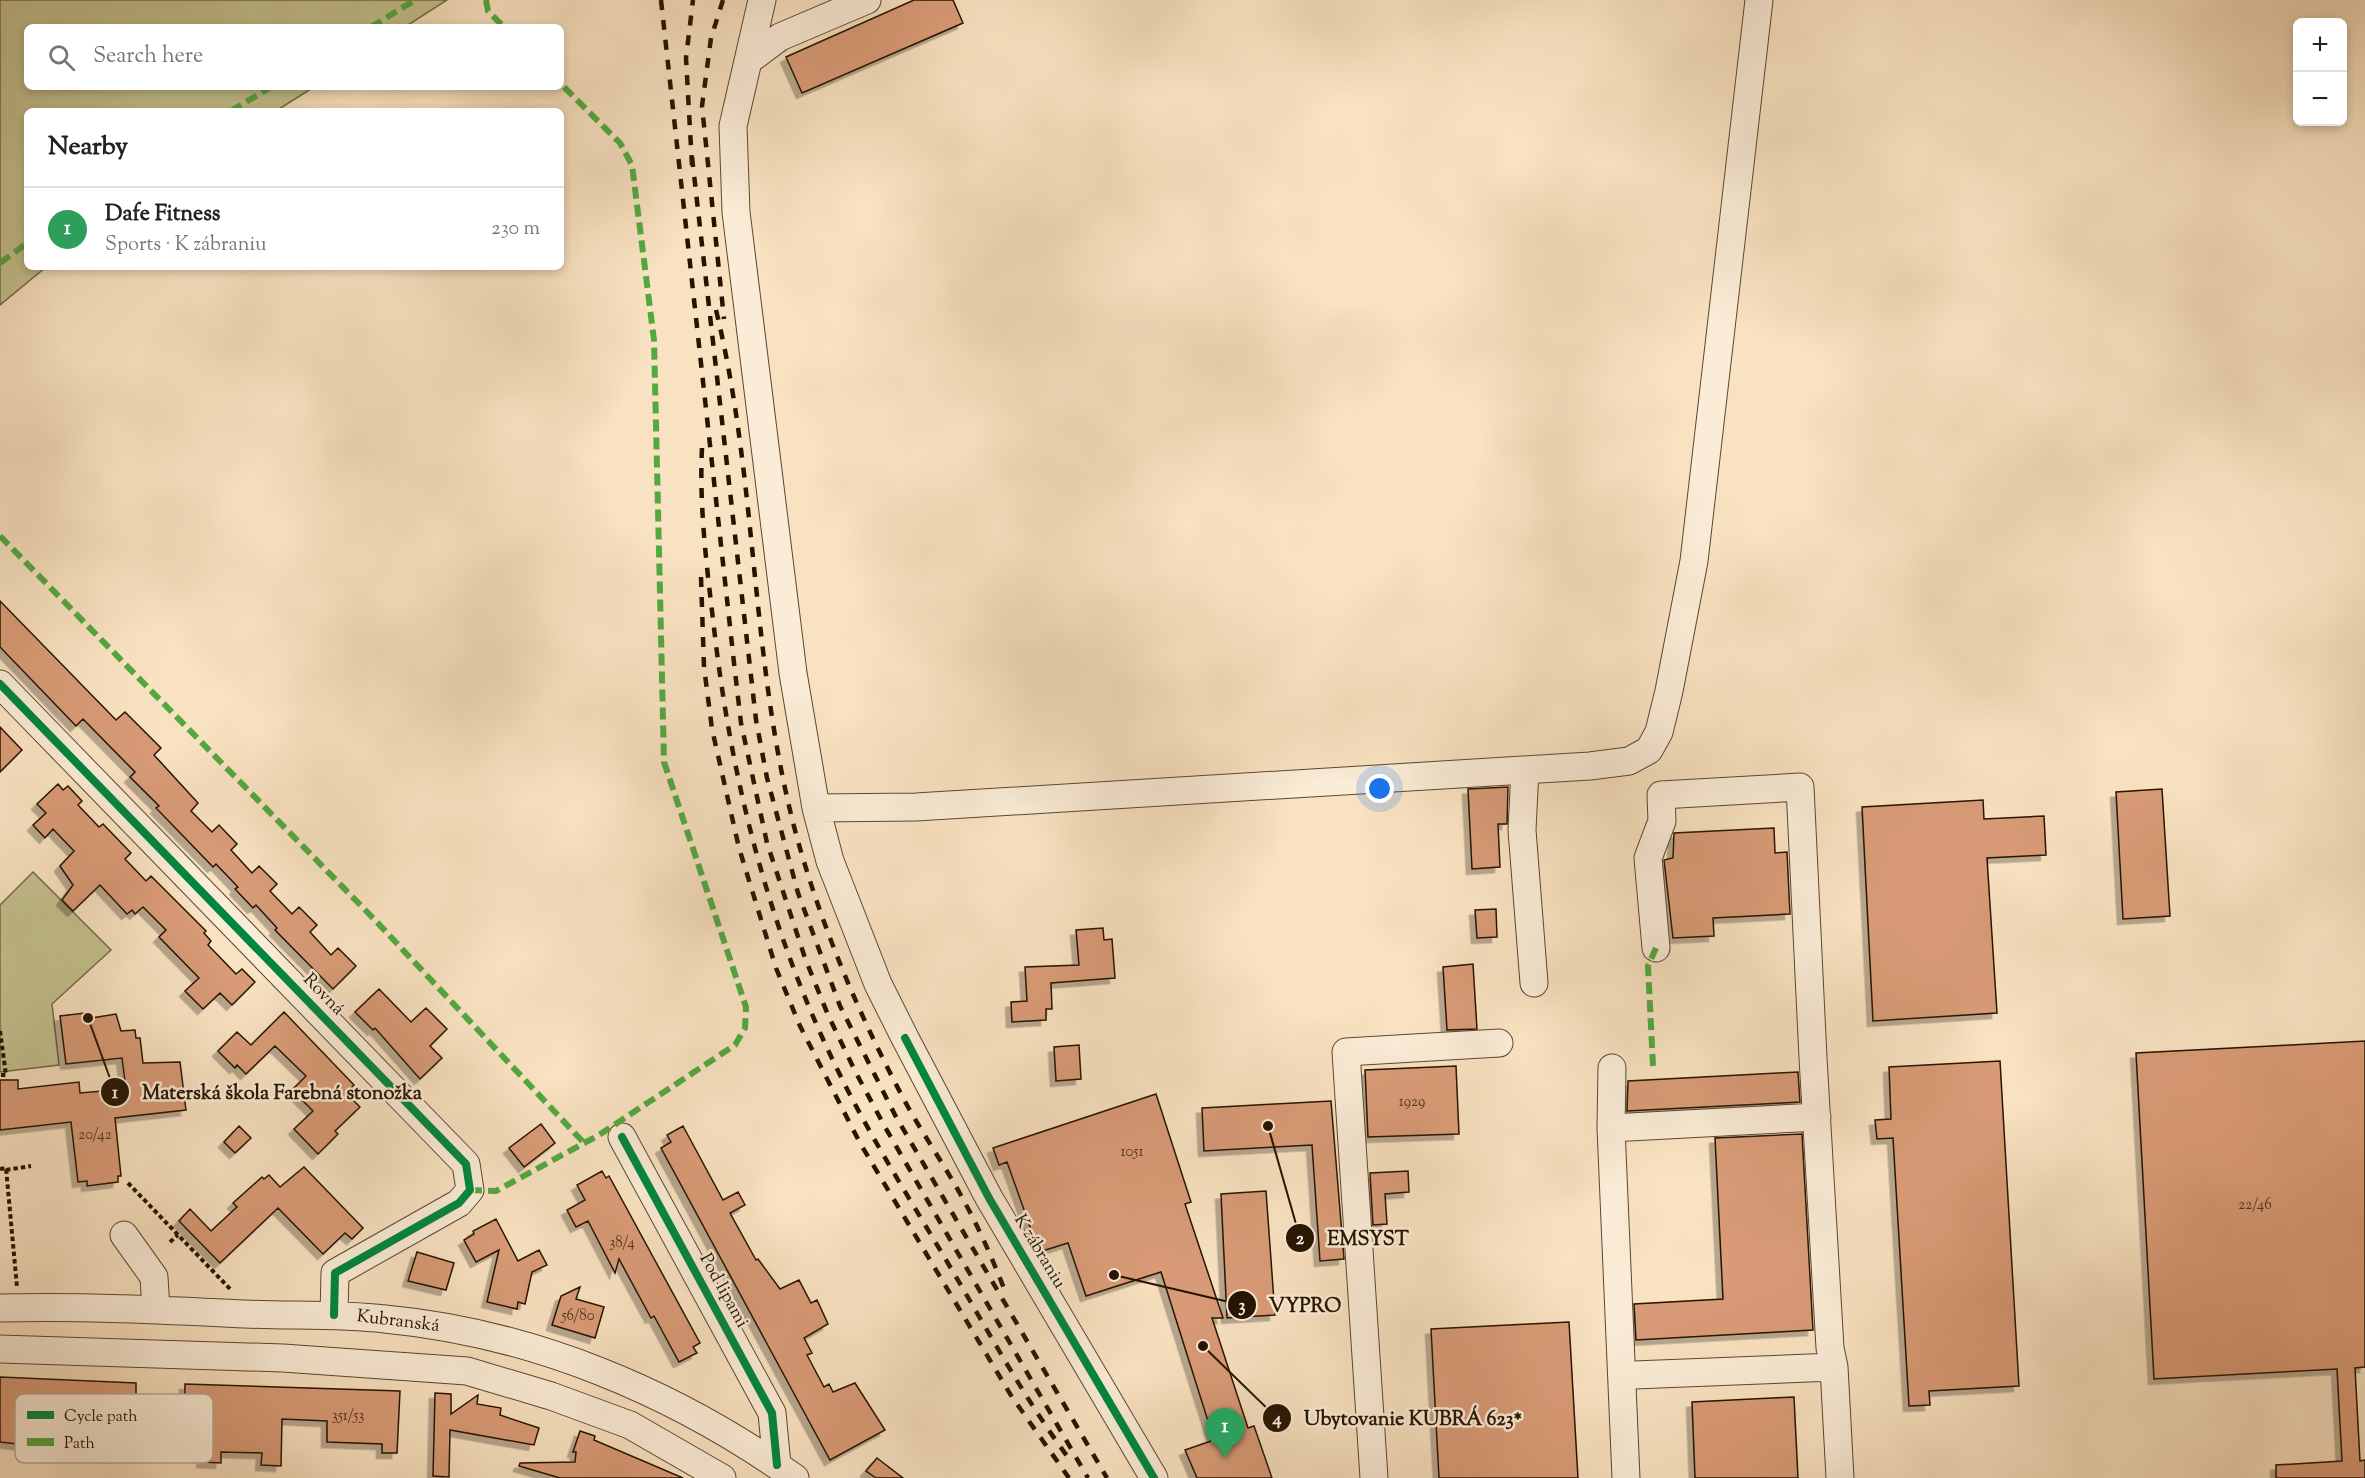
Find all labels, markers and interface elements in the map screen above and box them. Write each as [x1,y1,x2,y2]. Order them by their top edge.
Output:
map controls [2293,18,2347,126]
button: + [2293,18,2347,72]
search box [24,24,564,90]
icon: search [45,41,78,74]
text: Search here [93,41,203,73]
button: − [2293,72,2347,126]
text: Nearby [48,129,128,166]
text: Dafe Fitness [105,199,221,231]
text: 1 [64,215,71,244]
text: 230 m [491,215,540,244]
text: Sports · K zábraniu [105,231,267,260]
your location [1365,774,1394,803]
street label: Rovná [296,968,350,1022]
callout: Materská škola Farebná stonožka [100,1073,434,1111]
text: Materská škola Farebná stonožka [142,1080,423,1109]
text: 1 [112,1081,119,1107]
house number: 1929 [1399,1092,1425,1113]
house number: 20/42 [78,1125,112,1146]
house number: 1051 [1120,1142,1144,1163]
house number: 22/46 [2238,1195,2272,1216]
street label: K zábraniu [1007,1210,1071,1294]
callout: EMSYST [1285,1219,1421,1257]
text: EMSYST [1327,1226,1410,1255]
text: 2 [1296,1227,1305,1253]
house number: 38/4 [609,1233,635,1254]
street label: Pod lipami [692,1249,754,1333]
callout: VYPRO [1227,1286,1354,1324]
text: VYPRO [1269,1293,1341,1322]
text: 3 [1238,1294,1246,1320]
street label: Kubranská [355,1304,441,1340]
house number: 56/80 [560,1306,595,1327]
legend [15,1394,213,1463]
callout: Ubytovanie KUBRÁ 623* [1262,1399,1534,1437]
text: Ubytovanie KUBRÁ 623* [1304,1405,1522,1435]
text: Cycle path [64,1406,138,1429]
house number: 351/53 [332,1406,364,1427]
text: 4 [1271,1407,1282,1433]
pin: 1 [1206,1408,1244,1458]
text: Path [64,1433,95,1456]

